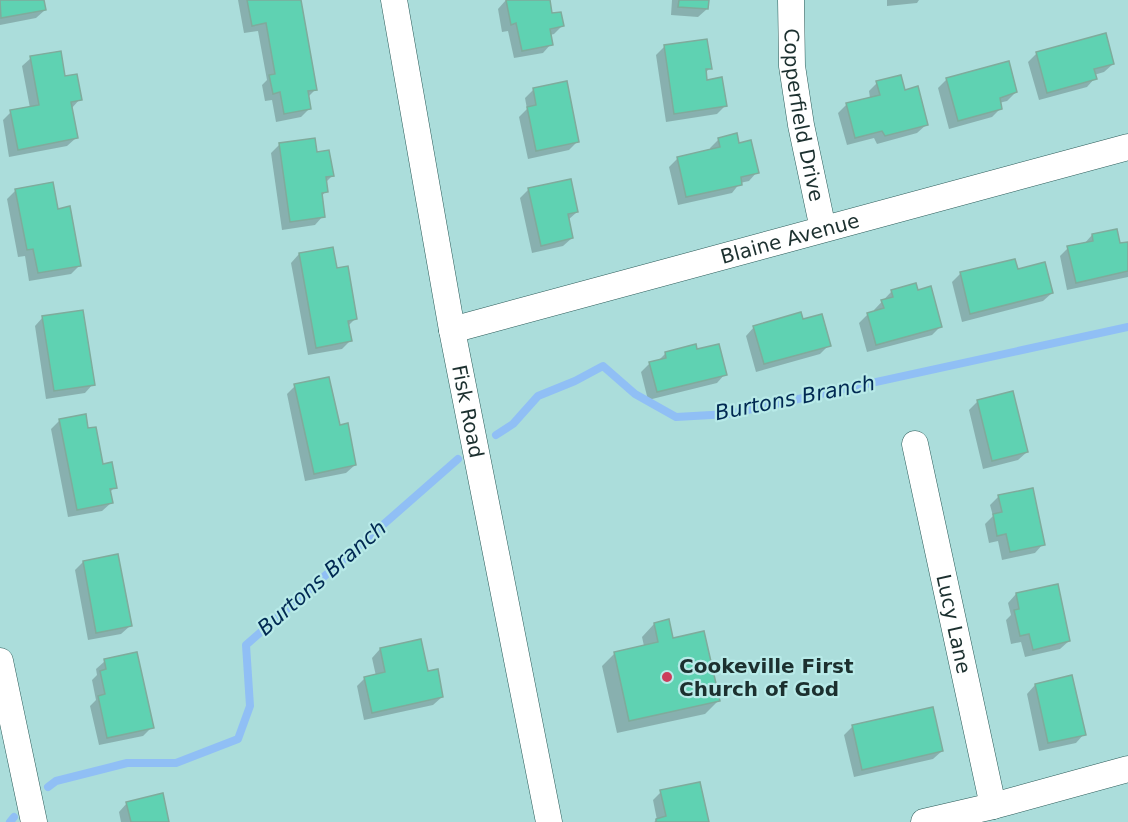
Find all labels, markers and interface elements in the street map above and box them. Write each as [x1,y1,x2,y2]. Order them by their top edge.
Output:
street label: Copperfield Drive [779,28,829,204]
street label: Blaine Avenue [718,208,862,269]
street label: Fisk Road [447,363,489,460]
water label: Burtons Branch [713,371,877,425]
water label: Burtons Branch [253,516,391,640]
street label: Lucy Lane [931,572,976,676]
place label: Cookeville First Church of God [679,654,854,701]
marker: Cookeville First Church of God [660,670,674,684]

